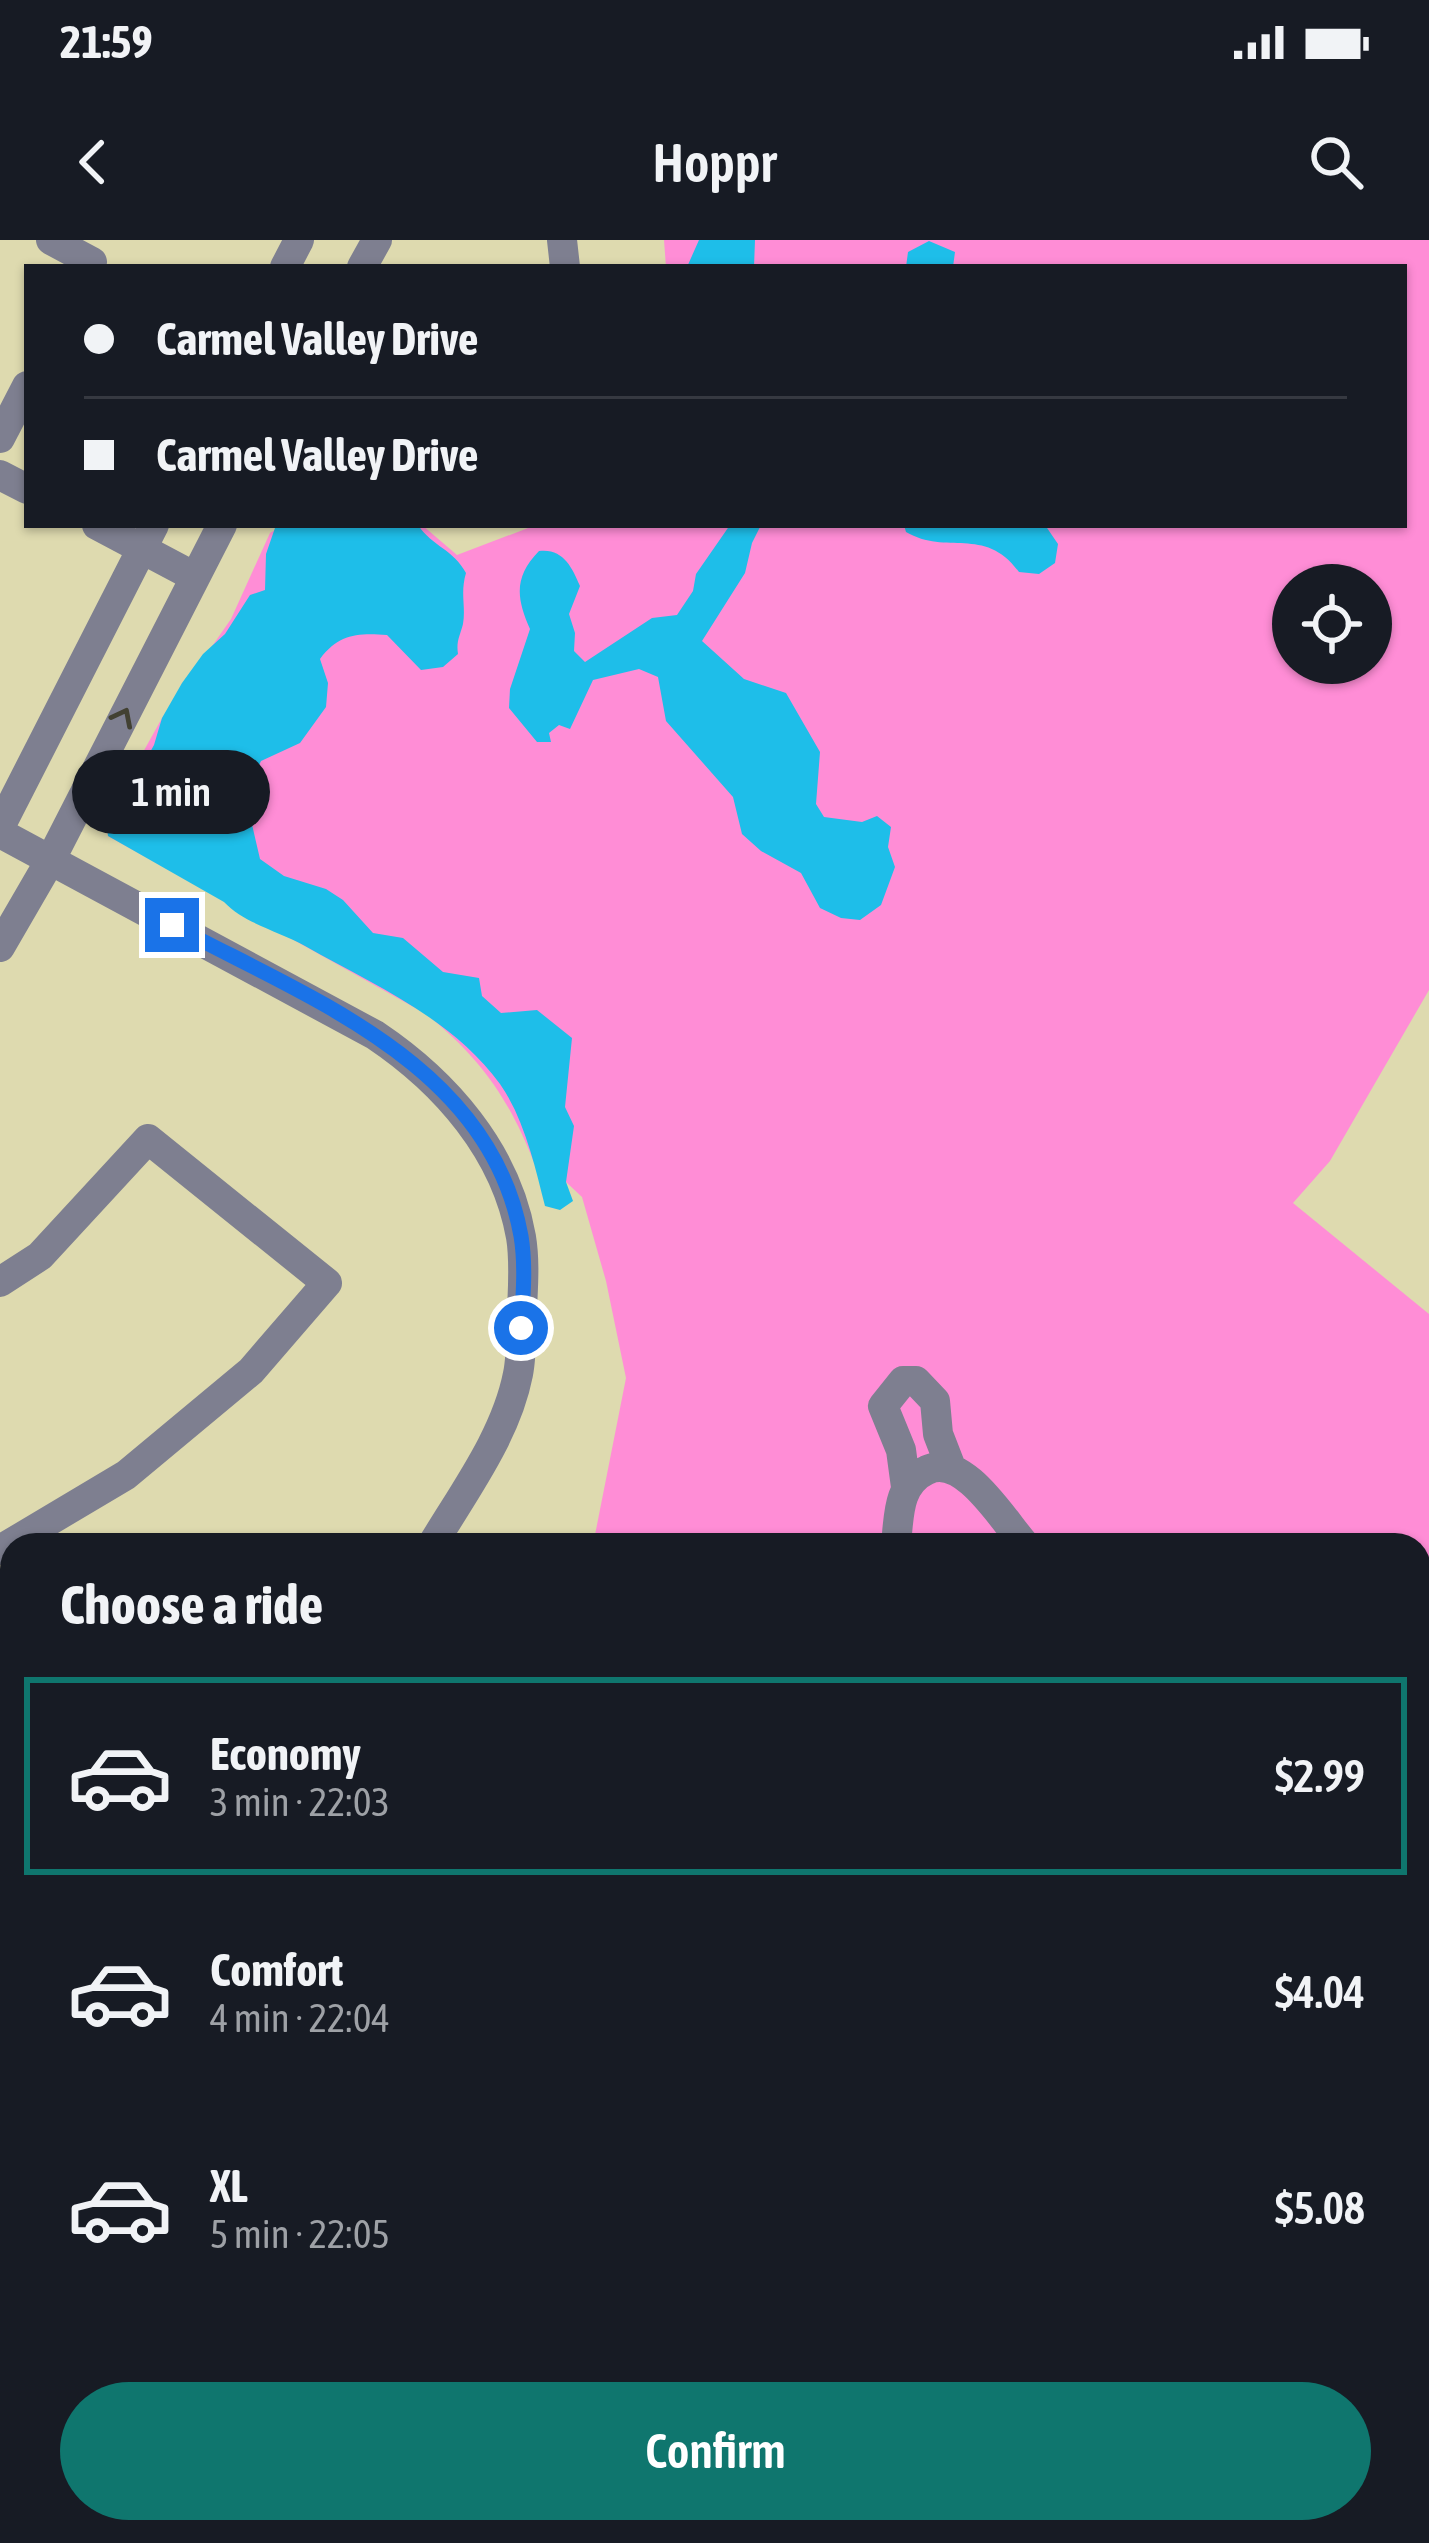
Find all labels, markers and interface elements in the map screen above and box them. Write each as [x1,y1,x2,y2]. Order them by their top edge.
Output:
text: 21:59 [60,16,153,68]
icon: back [60,129,126,195]
icon: search [1303,129,1369,195]
text: Hoppr [653,132,776,193]
text: Carmel Valley Drive [156,313,478,365]
text: Carmel Valley Drive [156,429,478,481]
map controls [1272,564,1392,684]
button: locate [1272,564,1392,684]
one-way arrow [109,708,132,730]
callout: 1 min [73,751,271,835]
text: 1 min [131,770,211,814]
route end [145,898,199,952]
route start [494,1301,548,1355]
text: Choose a ride [60,1574,323,1635]
icon: car [66,1722,174,1830]
text: Economy [210,1728,361,1780]
text: $2.99 [1275,1750,1365,1802]
text: 3 min · 22:03 [210,1780,390,1824]
icon: car [66,1938,174,2046]
text: Comfort [210,1944,343,1996]
text: $4.04 [1275,1966,1365,2018]
text: 4 min · 22:04 [210,1996,390,2040]
icon: car [66,2154,174,2262]
text: XL [210,2160,248,2212]
text: $5.08 [1275,2182,1365,2234]
text: 5 min · 22:05 [210,2212,390,2256]
button: Confirm [60,2382,1371,2520]

